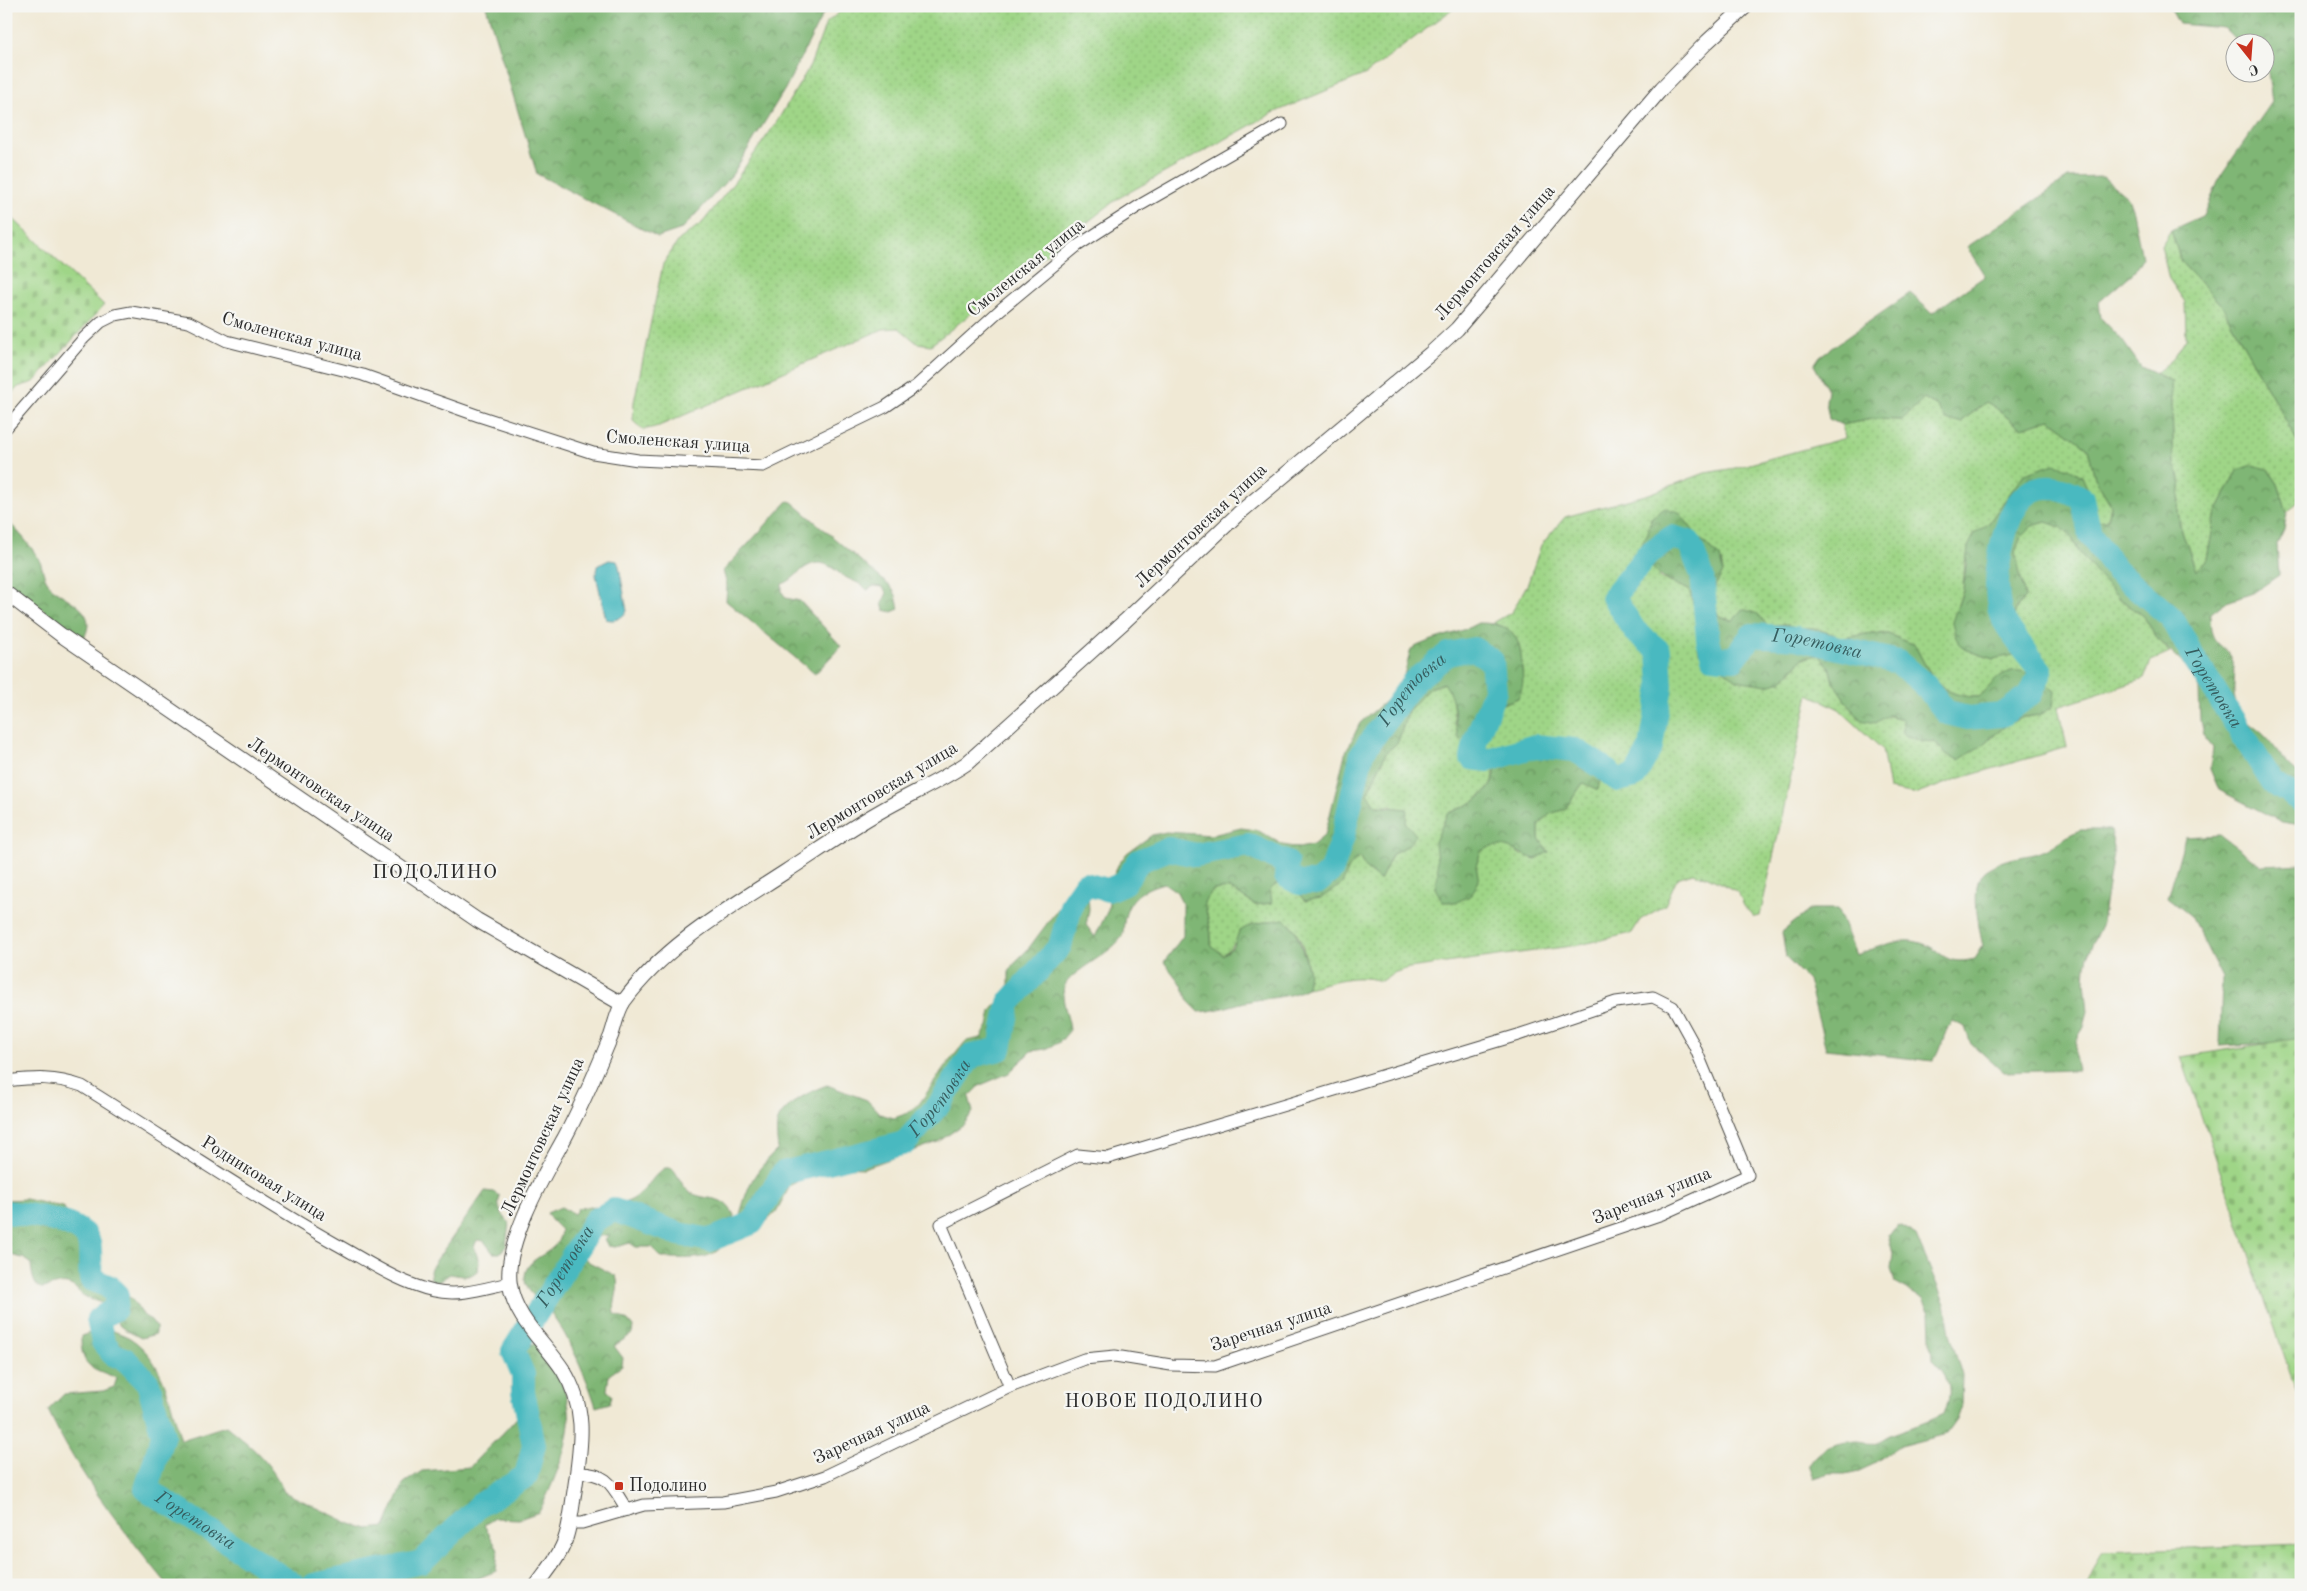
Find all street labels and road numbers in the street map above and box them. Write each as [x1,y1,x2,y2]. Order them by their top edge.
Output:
street label: Лермонтовская улица [1431,182,1559,324]
street label: Смоленская улица [964,215,1088,321]
street label: Смоленская улица [220,310,364,364]
street label: Смоленская улица [605,428,751,456]
street label: Лермонтовская улица [1132,460,1270,592]
street label: Лермонтовская улица [244,734,398,846]
street label: Лермонтовская улица [803,739,961,843]
street label: Лермонтовская улица [498,1055,588,1219]
street label: Родниковая улица [198,1133,330,1225]
street label: Заречная улица [1590,1164,1714,1228]
street label: Заречная улица [1208,1299,1334,1355]
street label: Заречная улица [811,1398,933,1468]

